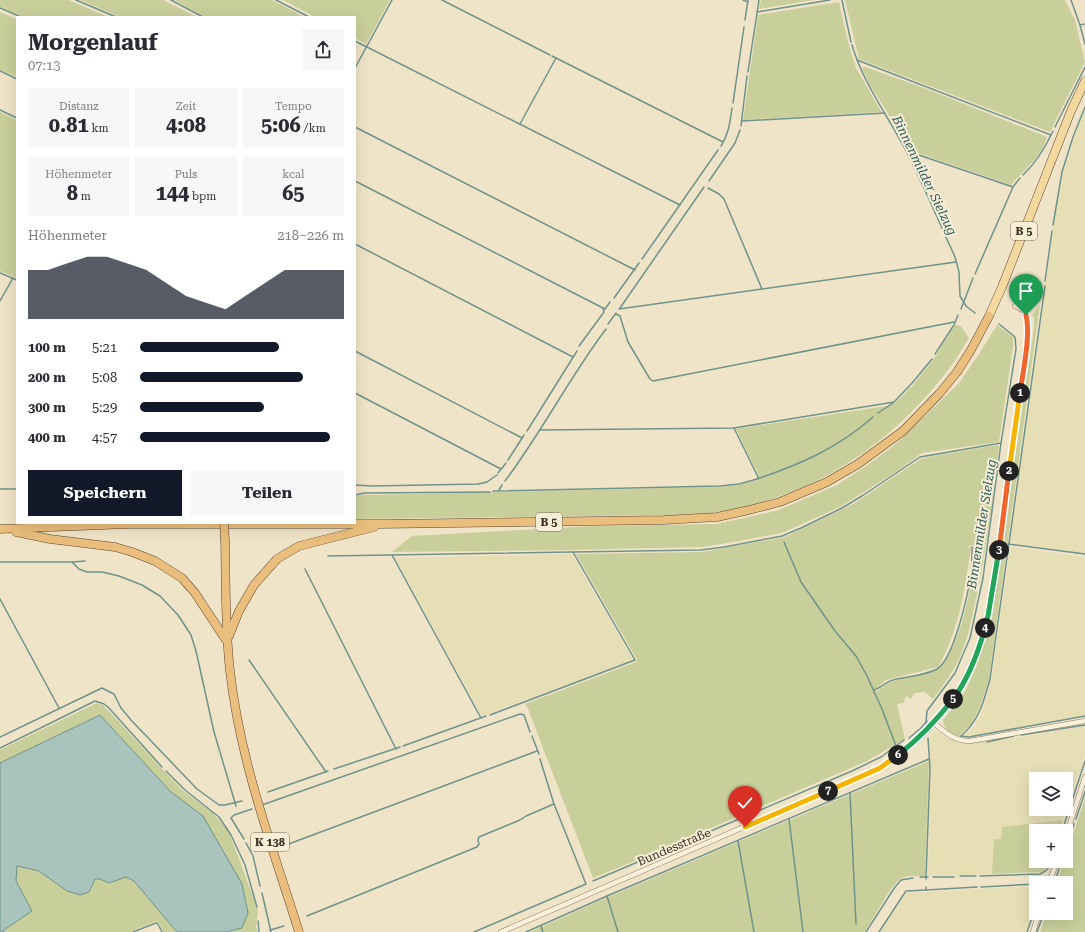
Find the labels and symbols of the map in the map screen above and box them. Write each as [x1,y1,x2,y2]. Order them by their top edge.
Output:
water label: Binnenmilder Sielzug [889,112,960,238]
road number: B 5 [1011,222,1037,240]
pin [1009,274,1043,315]
pin: 1 [1010,383,1030,403]
water label: Binnenmilder Sielzug [964,458,999,591]
pin: 2 [999,461,1019,481]
road number: B 5 [536,513,562,531]
pin: 3 [989,540,1009,560]
pin: 4 [975,618,995,638]
pin: 5 [943,689,963,709]
pin: 6 [888,745,908,765]
pin: 7 [818,781,838,801]
pin [728,786,762,827]
street label: Bundesstraße [635,825,713,869]
road number: K 138 [251,833,289,851]

